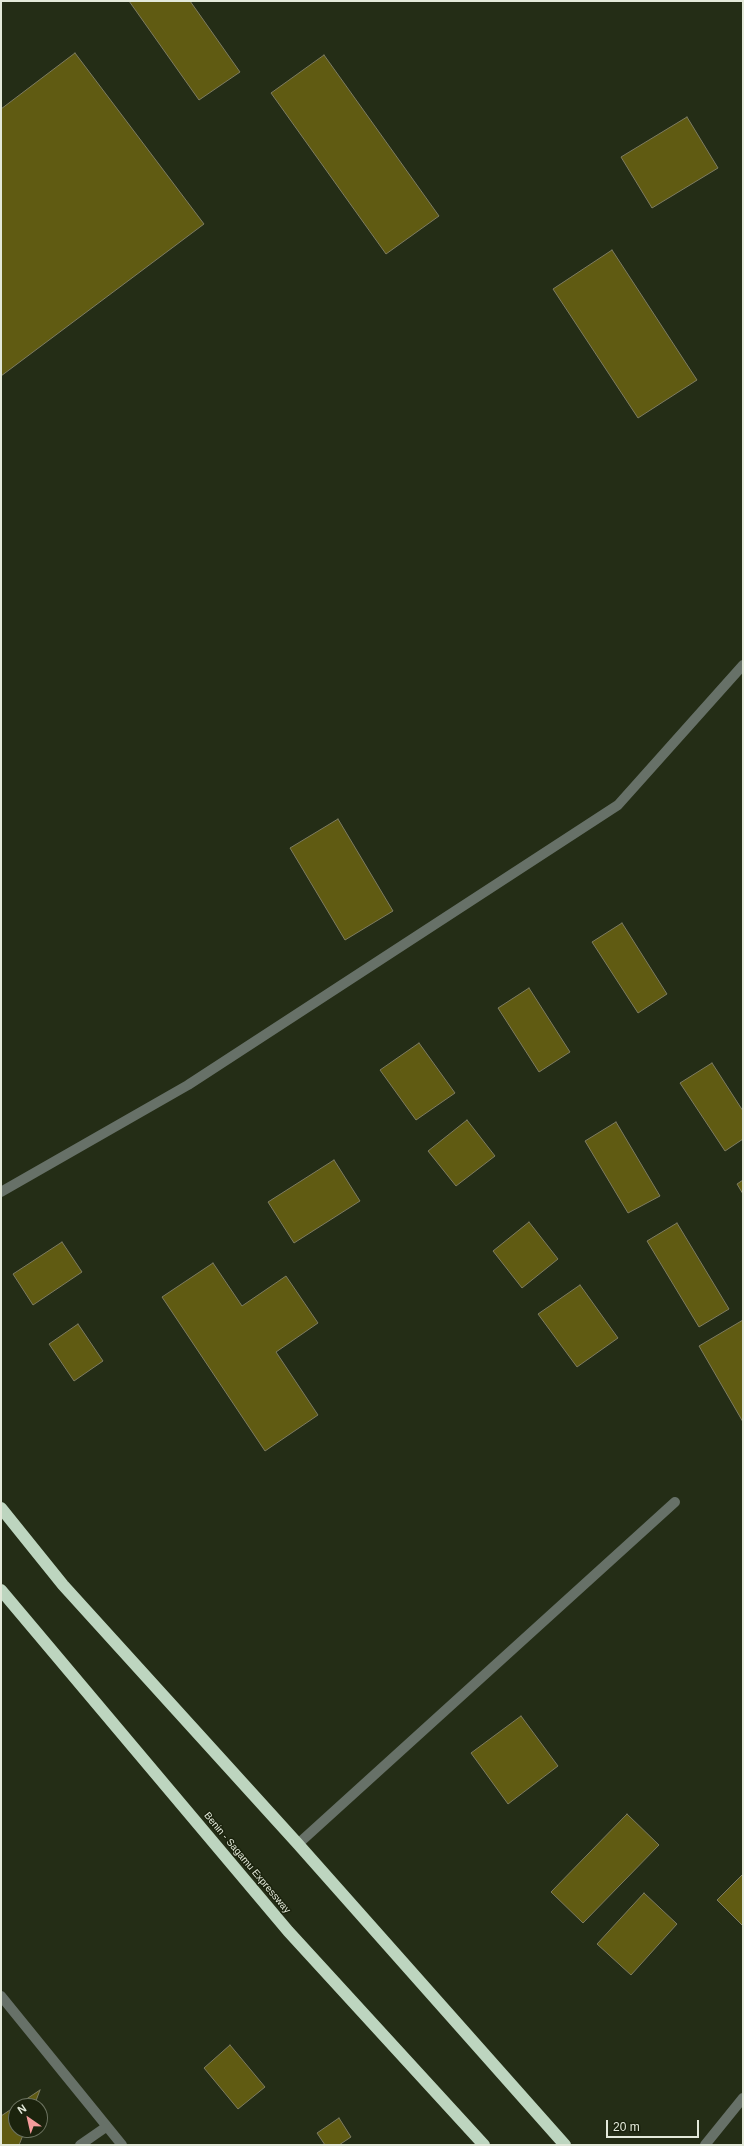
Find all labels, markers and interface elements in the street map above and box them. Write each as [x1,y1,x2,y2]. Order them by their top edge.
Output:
street label: Benin - Sagamu Expressway [201,1810,293,1916]
north arrow [8,2098,48,2138]
text: N [15,2102,28,2116]
scale bar [608,2112,701,2138]
text: 20 m [613,2120,640,2134]

